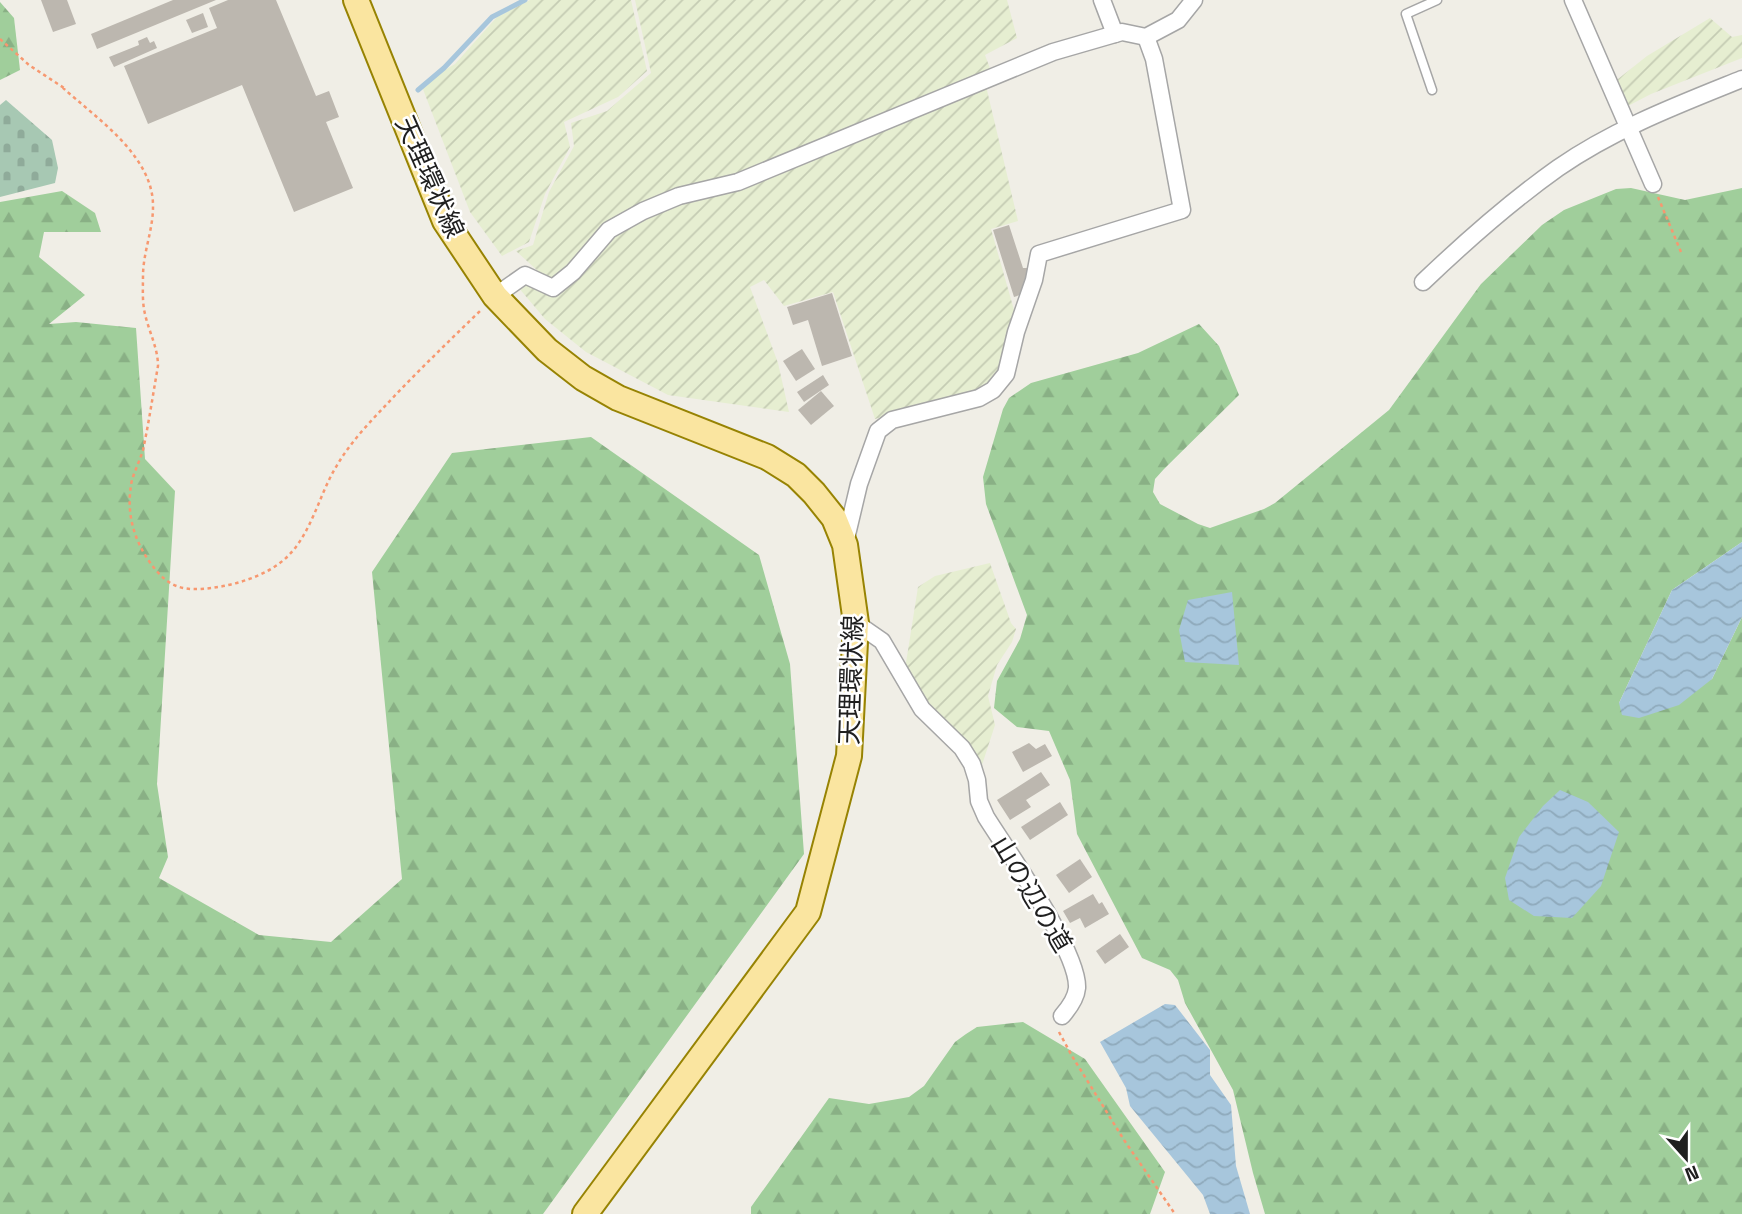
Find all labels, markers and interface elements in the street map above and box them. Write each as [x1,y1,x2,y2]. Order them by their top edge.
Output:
street label: 天理環状線 [388,111,472,243]
street label: 天理環状線 [832,614,870,746]
street label: 山の辺の道 [984,830,1080,958]
north arrow [1651,1123,1721,1193]
text: N [1681,1159,1702,1187]

